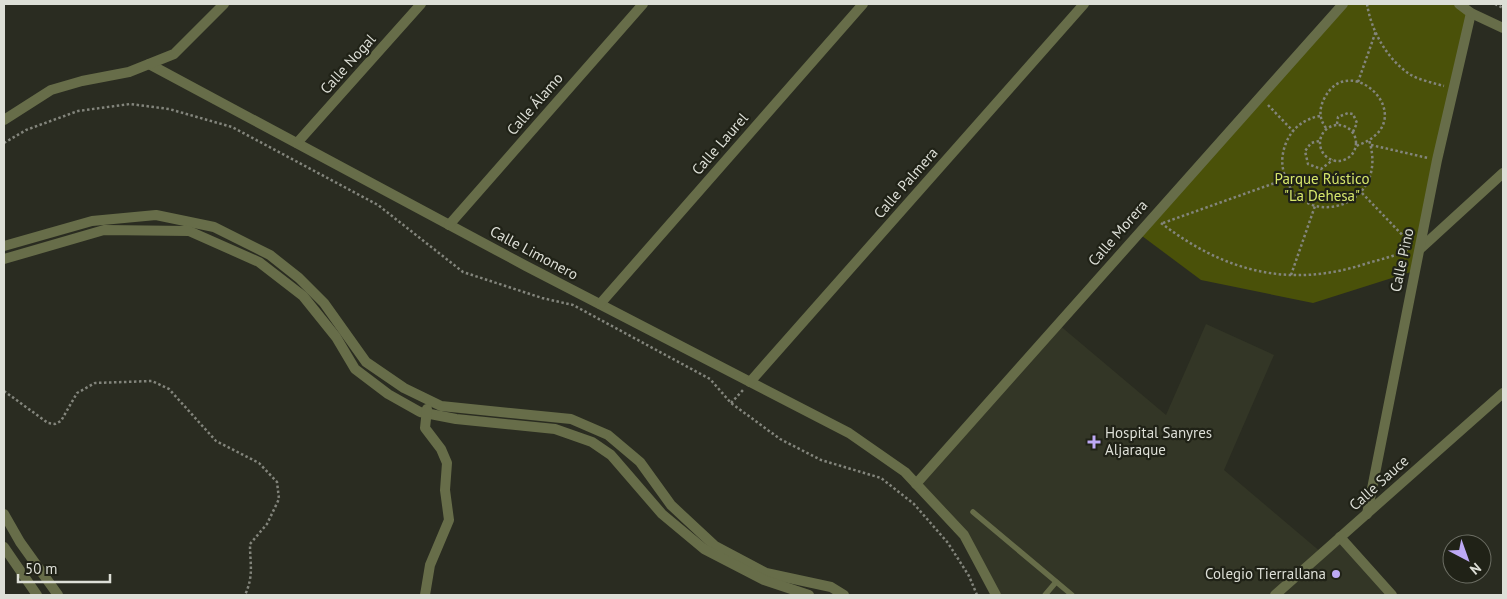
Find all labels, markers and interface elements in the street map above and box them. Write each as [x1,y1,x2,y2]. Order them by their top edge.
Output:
street label: Calle Nogal [316,29,380,98]
street label: Calle Álamo [502,69,567,139]
street label: Calle Laurel [687,108,752,179]
street label: Calle Palmera [870,143,942,222]
park label: Parque Rústico "La Dehesa" [1275,169,1369,205]
street label: Calle Morera [1084,196,1151,270]
street label: Calle Limonero [487,221,582,284]
street label: Calle Pino [1385,226,1418,294]
place label: Hospital Sanyres Aljaraque [1105,423,1212,459]
marker: Hospital Sanyres Aljaraque [1087,435,1101,449]
street label: Calle Sauce [1345,451,1412,514]
north arrow [1442,534,1492,584]
scale bar [18,552,110,584]
text: 50 m [25,559,58,578]
text: N [1466,559,1485,579]
place label: Colegio Tierrallana [1205,564,1326,583]
marker: Colegio Tierrallana [1330,568,1342,580]

